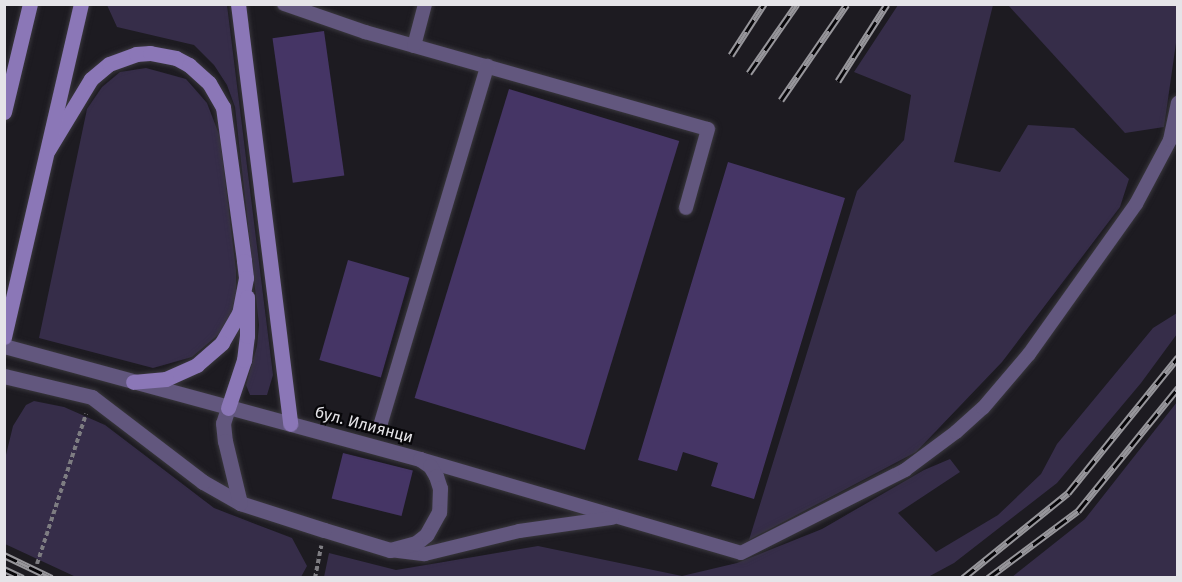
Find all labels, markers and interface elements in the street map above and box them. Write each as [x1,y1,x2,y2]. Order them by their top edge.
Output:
street label: бул. Илиянци [313,403,415,447]

